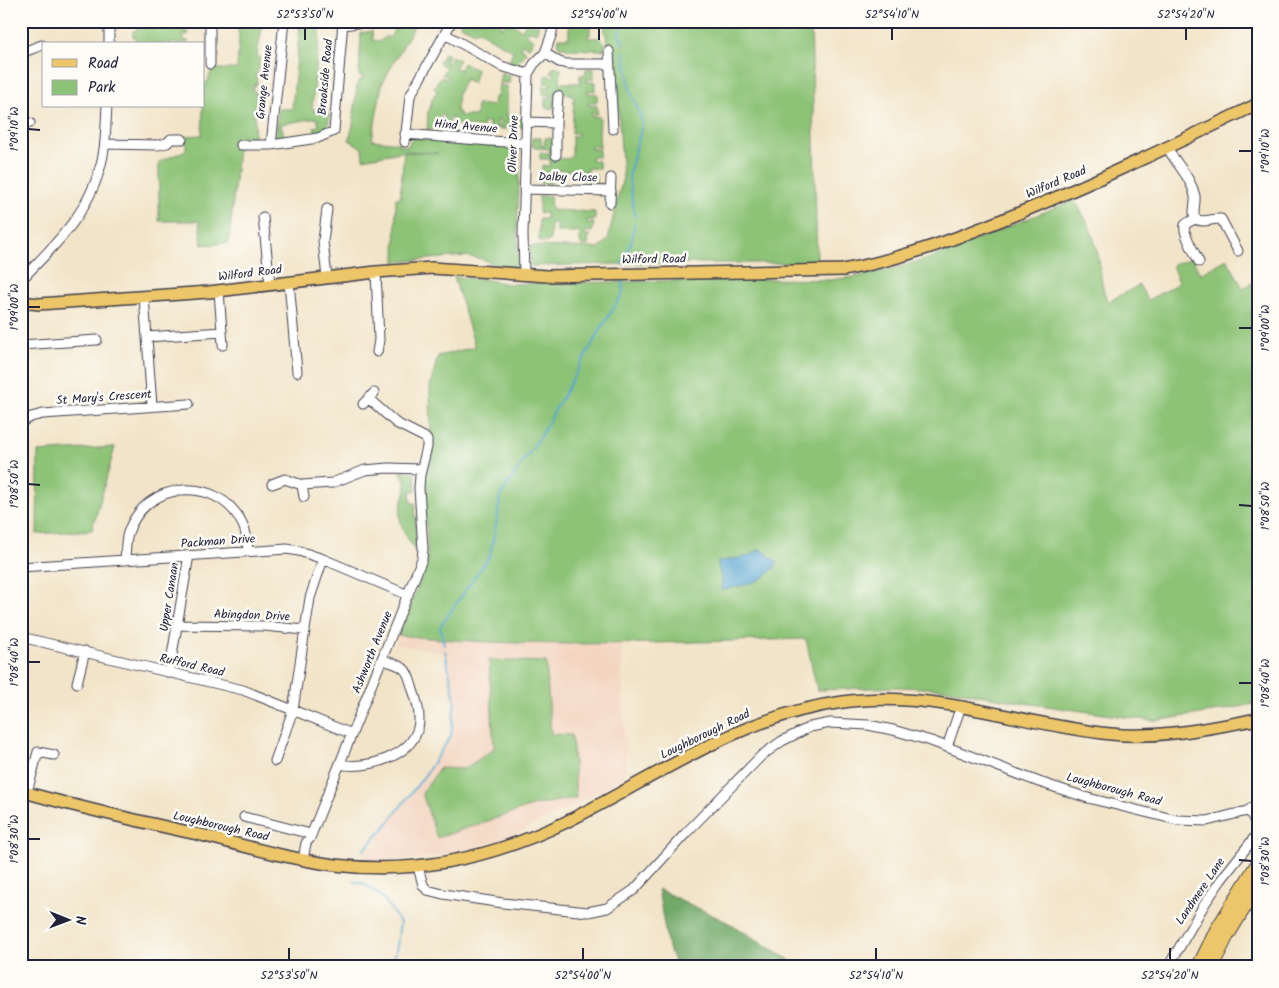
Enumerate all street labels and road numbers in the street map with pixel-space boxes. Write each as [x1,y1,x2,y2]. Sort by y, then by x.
street label: Brookside Road [313,37,338,116]
street label: Grange Avenue [251,43,278,120]
street label: Hind Avenue [434,114,499,139]
street label: Oliver Drive [503,114,524,173]
street label: Wilford Road [1023,161,1090,204]
street label: Dalby Close [538,167,598,188]
street label: Wilford Road [622,249,687,270]
street label: Wilford Road [217,260,284,287]
street label: St Mary's Crescent [56,385,153,410]
street label: Packman Drive [180,529,256,554]
street label: Upper Canaan [155,561,184,633]
street label: Abingdon Drive [214,605,291,626]
street label: Ashworth Avenue [347,607,398,696]
street label: Rufford Road [158,649,227,682]
street label: Loughborough Road [657,704,754,764]
street label: Loughborough Road [1064,768,1165,812]
street label: Loughborough Road [171,806,272,847]
street label: Landmere Lane [1171,853,1230,929]

